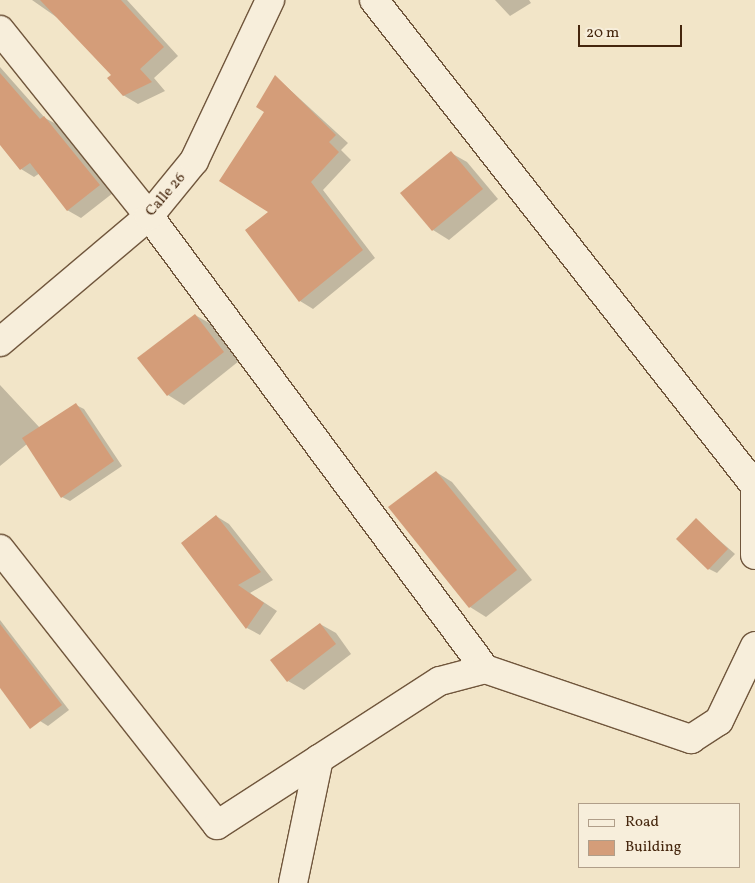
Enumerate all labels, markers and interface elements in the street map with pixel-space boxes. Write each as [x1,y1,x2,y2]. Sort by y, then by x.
scale bar [580,15,684,47]
text: 20 m [586,23,619,44]
street label: Calle 26 [142,169,190,221]
legend [578,803,740,868]
text: Road [625,812,659,833]
text: Building [625,837,681,858]

